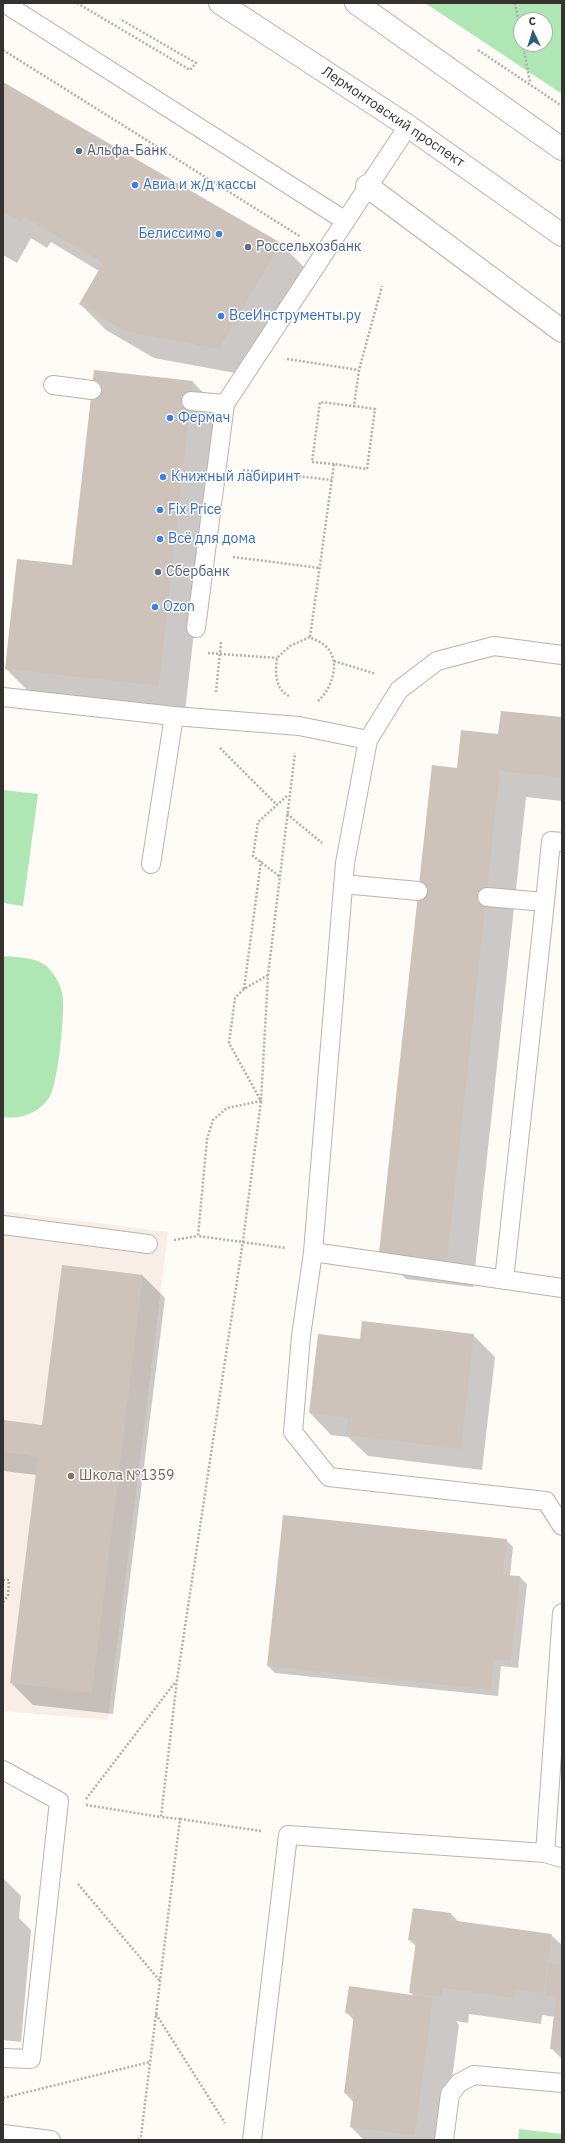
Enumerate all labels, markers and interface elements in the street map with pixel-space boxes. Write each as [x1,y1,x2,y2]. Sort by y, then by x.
north arrow [513,12,553,52]
text: С [528,14,536,28]
street label: Лермонтовский проспект [318,63,468,171]
place label: Альфа-Банк [87,143,167,159]
marker: Альфа-Банк [74,146,84,156]
place label: Авиа и ж/д кассы [143,177,256,193]
marker: Авиа и ж/д кассы [130,180,140,190]
place label: Белиссимо [138,226,211,242]
marker: Белиссимо [214,229,224,239]
place label: Россельхозбанк [256,239,362,255]
marker: Россельхозбанк [243,242,253,252]
place label: ВсеИнструменты.ру [229,308,361,324]
marker: ВсеИнструменты.ру [216,311,226,321]
place label: Фермач [178,410,230,426]
marker: Фермач [165,413,175,423]
place label: Книжный лабиринт [171,469,300,485]
marker: Книжный лабиринт [158,472,168,482]
place label: Fix Price [168,502,221,518]
marker: Fix Price [155,505,165,515]
place label: Всё для дома [168,531,256,547]
marker: Всё для дома [155,534,165,544]
place label: Сбербанк [166,564,230,580]
marker: Сбербанк [153,567,163,577]
place label: Ozon [163,599,195,615]
marker: Ozon [150,602,160,612]
place label: Школа №1359 [79,1468,174,1484]
marker: Школа №1359 [66,1471,76,1481]

